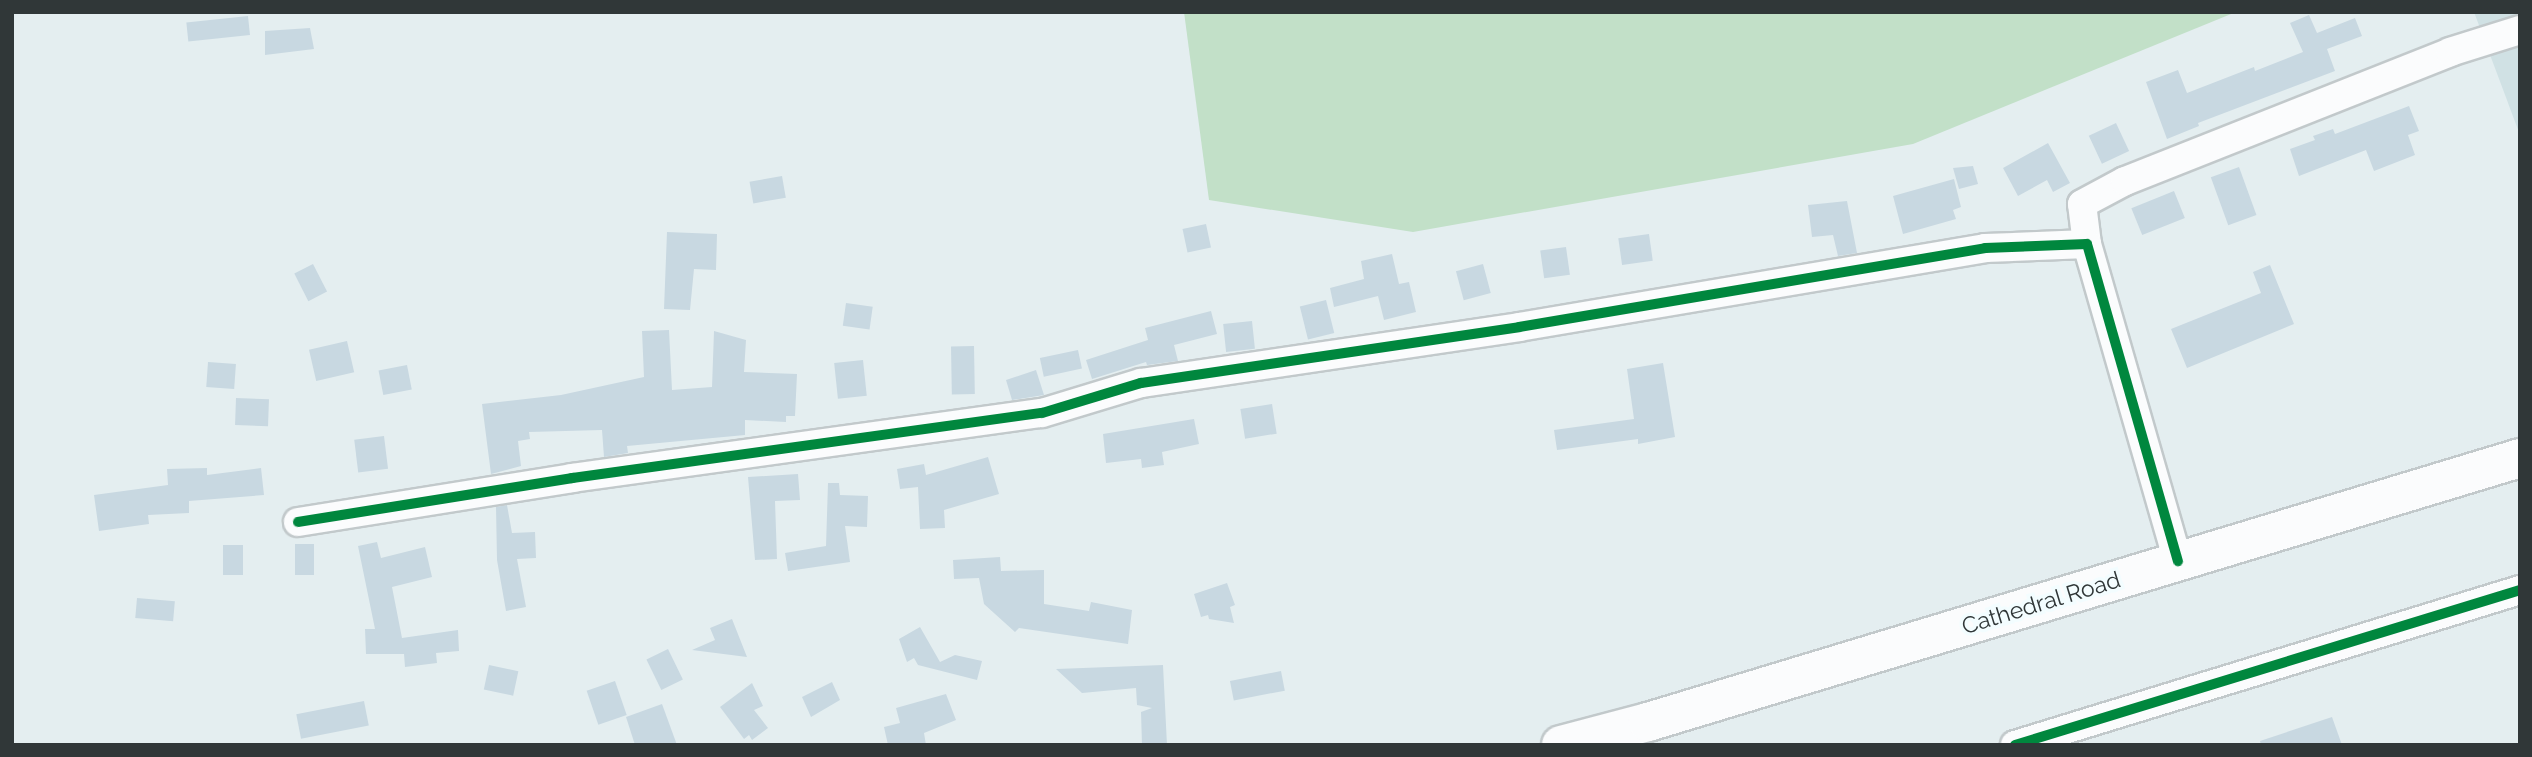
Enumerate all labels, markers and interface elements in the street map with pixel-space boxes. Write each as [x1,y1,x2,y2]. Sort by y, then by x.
street label: Cathedral Road [1958,566,2124,640]

